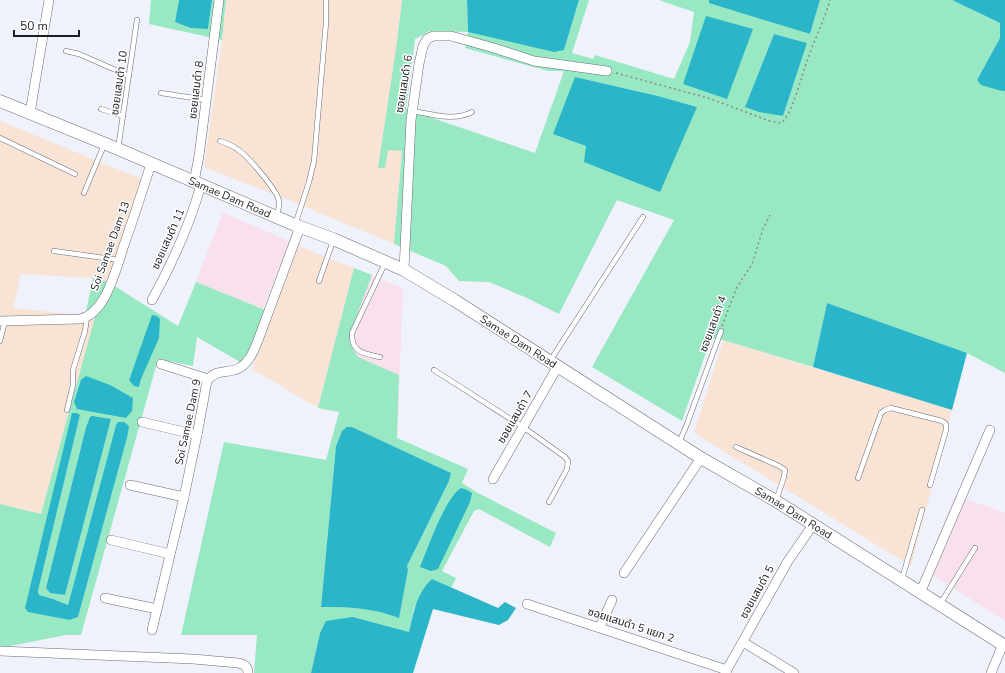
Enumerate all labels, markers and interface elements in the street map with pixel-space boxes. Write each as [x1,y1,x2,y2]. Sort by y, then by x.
scale bar [14,12,79,38]
text: 50 m [20,18,48,34]
street label: ซอยแสมดำ 10 [107,49,131,116]
street label: ซอยแสมดำ 6 [392,53,416,114]
street label: ซอยแสมดำ 8 [185,60,207,120]
street label: Samae Dam Road [186,173,273,221]
street label: Soi Samae Dam 13 [87,199,133,293]
street label: ซอยแสมดำ 11 [148,206,188,272]
street label: ซอยแสมดำ 4 [696,293,730,354]
street label: Samae Dam Road [477,311,560,371]
street label: Soi Samae Dam 9 [172,378,204,466]
street label: ซอยแสมดำ 7 [494,388,536,446]
street label: Samae Dam Road [752,483,835,542]
street label: ซอยแสมดำ 5 [736,562,778,621]
street label: ซอยแสมดำ 5 แยก 2 [586,604,676,646]

